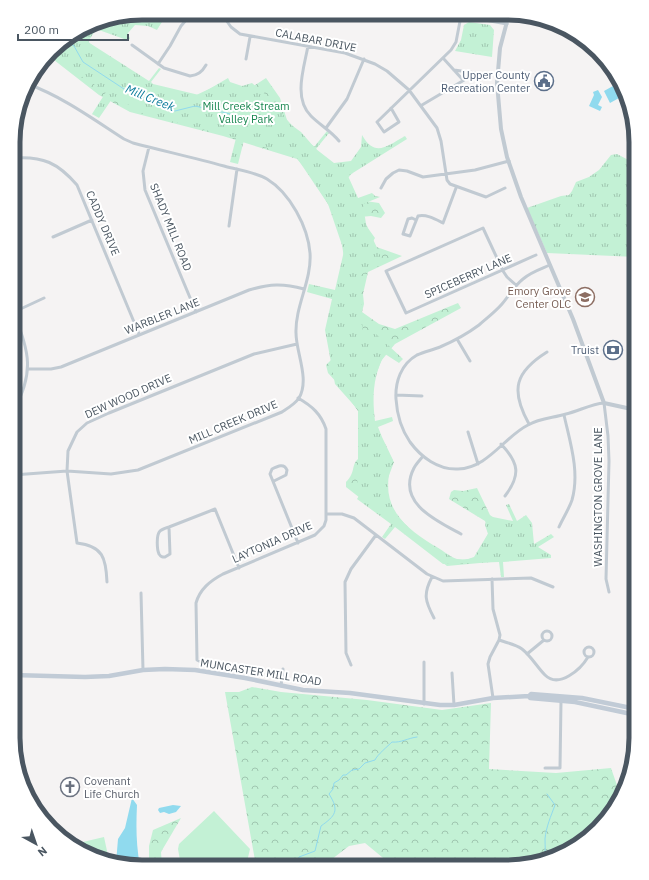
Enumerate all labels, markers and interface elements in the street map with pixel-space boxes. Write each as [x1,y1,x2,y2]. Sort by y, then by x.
scale bar [18,16,128,42]
text: 200 m [24,22,59,37]
street label: CALABAR DRIVE [274,25,358,55]
place label: Upper County Recreation Center [441,68,531,95]
public building icon: Upper County Recreation Center [533,70,555,92]
water label: Mill Creek [123,81,178,114]
park label: Mill Creek Stream Valley Park [202,99,290,126]
street label: SHADY MILL ROAD [147,181,195,273]
street label: CADDY DRIVE [83,188,123,258]
street label: SPICEBERRY LANE [422,250,514,302]
place label: Emory Grove Center OLC [508,284,571,311]
school or university icon: Emory Grove Center OLC [574,286,596,308]
street label: WARBLER LANE [122,295,202,337]
bank icon: Truist [602,339,624,361]
place label: Truist [571,343,599,357]
street label: DEW WOOD DRIVE [82,371,174,421]
street label: MILL CREEK DRIVE [186,397,280,447]
street label: WASHINGTON GROVE LANE [591,427,605,567]
street label: LAYTONIA DRIVE [230,518,314,566]
street label: MUNCASTER MILL ROAD [199,655,323,689]
place label: Covenant Life Church [84,774,140,801]
church icon: Covenant Life Church [59,776,81,798]
north arrow [16,824,56,864]
text: N [35,844,50,860]

